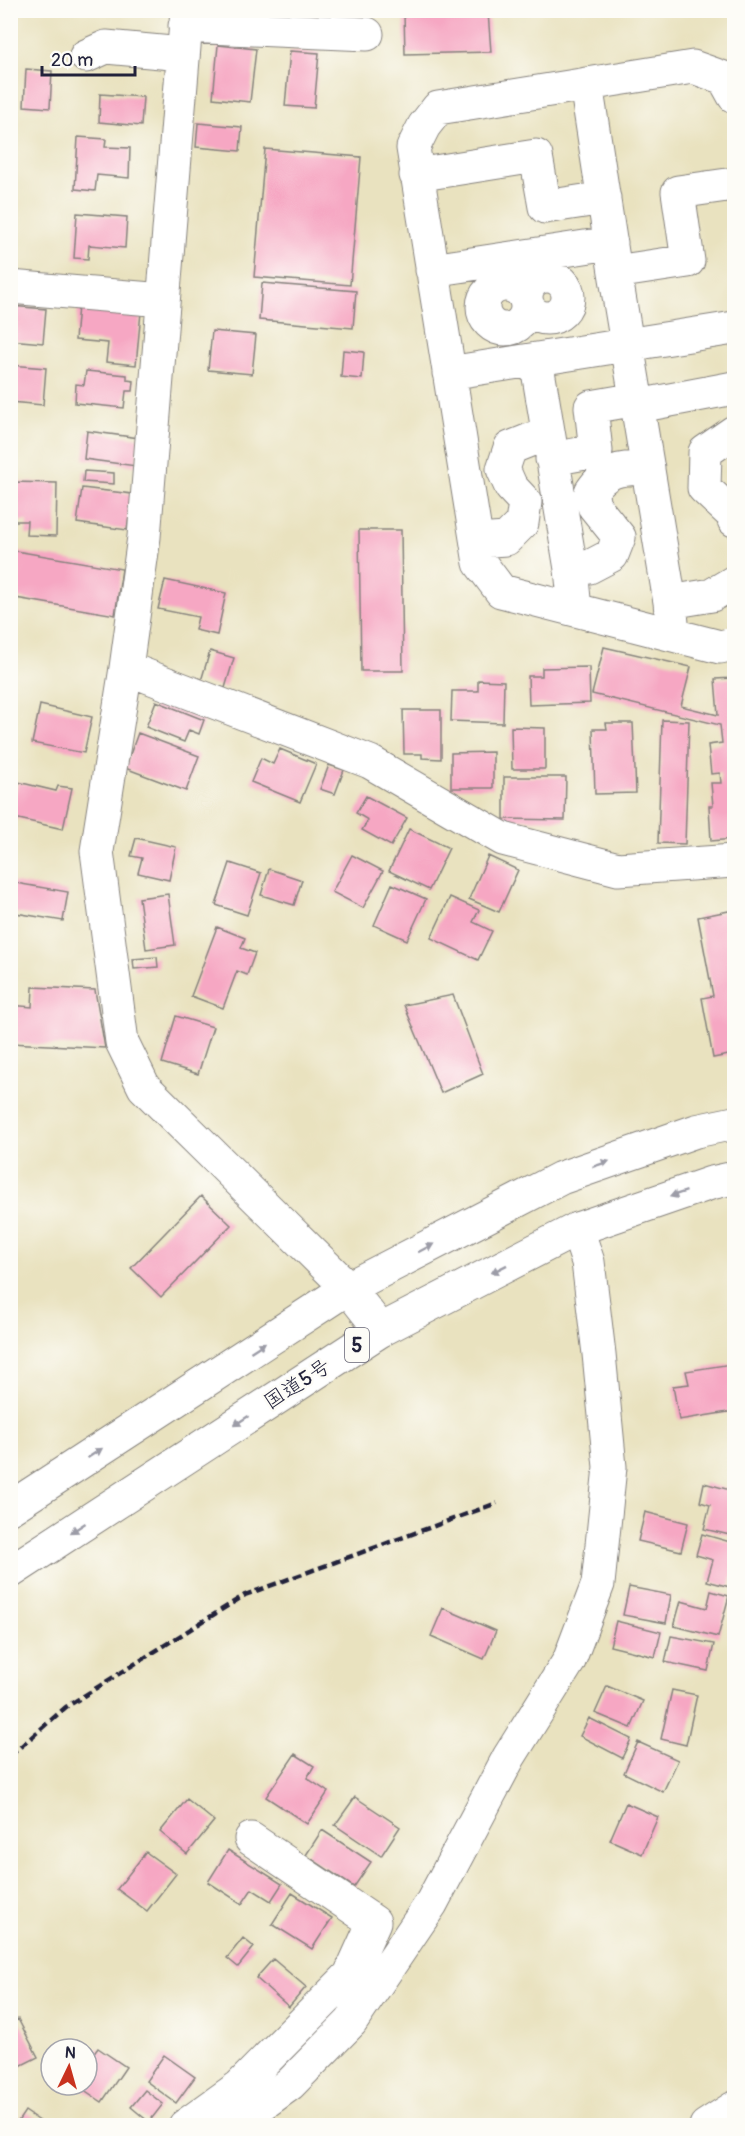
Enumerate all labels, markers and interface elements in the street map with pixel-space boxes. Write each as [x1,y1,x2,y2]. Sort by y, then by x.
scale bar [42,39,135,77]
text: 20 m [51,49,93,72]
one-way arrow [592,1158,610,1168]
one-way arrow [669,1190,687,1199]
one-way arrow [418,1243,435,1253]
one-way arrow [490,1264,507,1274]
road number: 5 [345,1328,369,1362]
one-way arrow [250,1341,266,1352]
street label: 国道5号 [259,1353,336,1416]
one-way arrow [233,1415,249,1426]
one-way arrow [86,1447,102,1459]
one-way arrow [70,1522,86,1534]
north arrow [39,2037,99,2097]
text: N [64,2043,77,2064]

